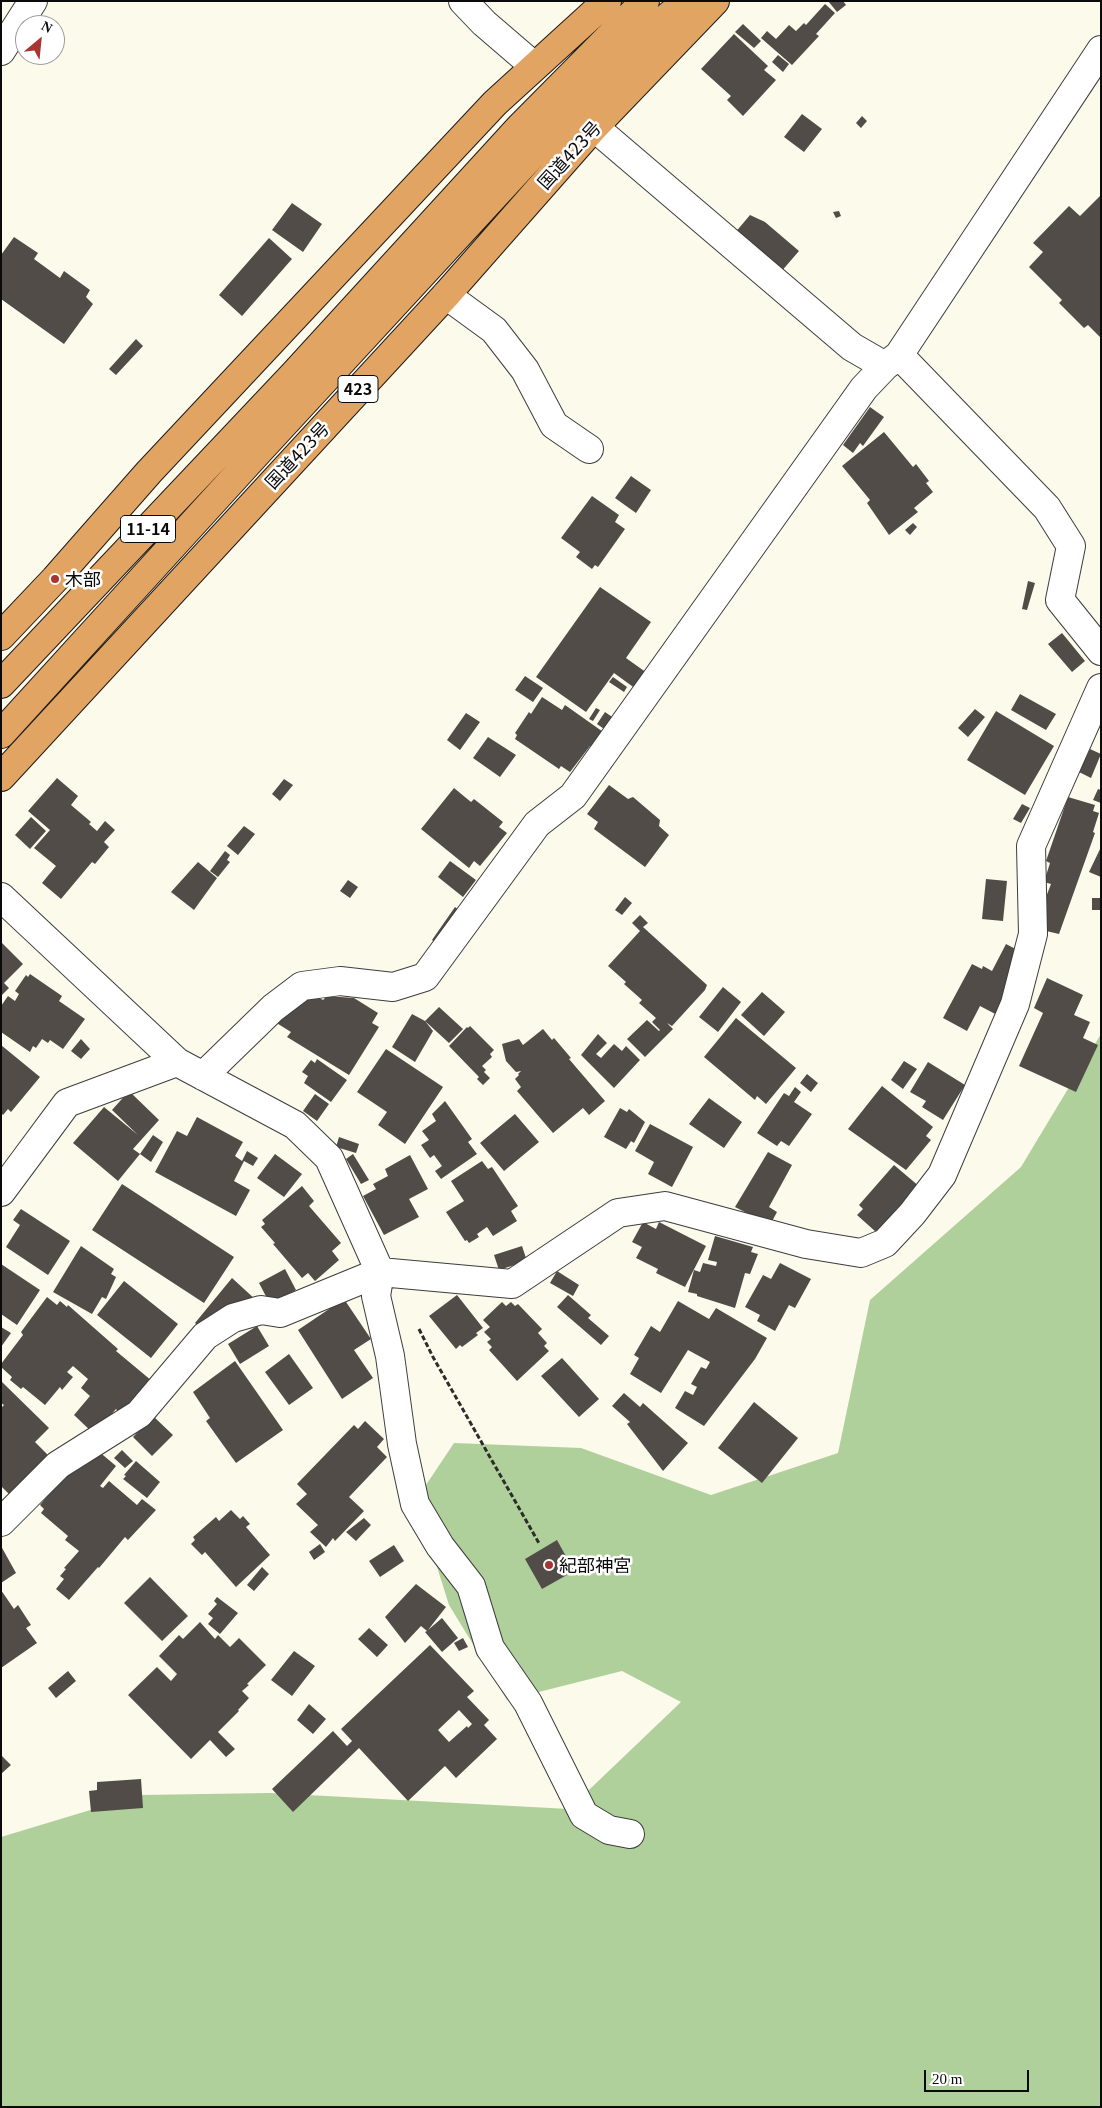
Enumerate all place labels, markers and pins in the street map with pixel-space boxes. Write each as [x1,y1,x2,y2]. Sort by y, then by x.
place label: 木部 [65,568,101,590]
marker: 木部 [49,573,61,585]
place label: 紀部神宮 [559,1554,631,1576]
marker: 紀部神宮 [543,1559,555,1571]

